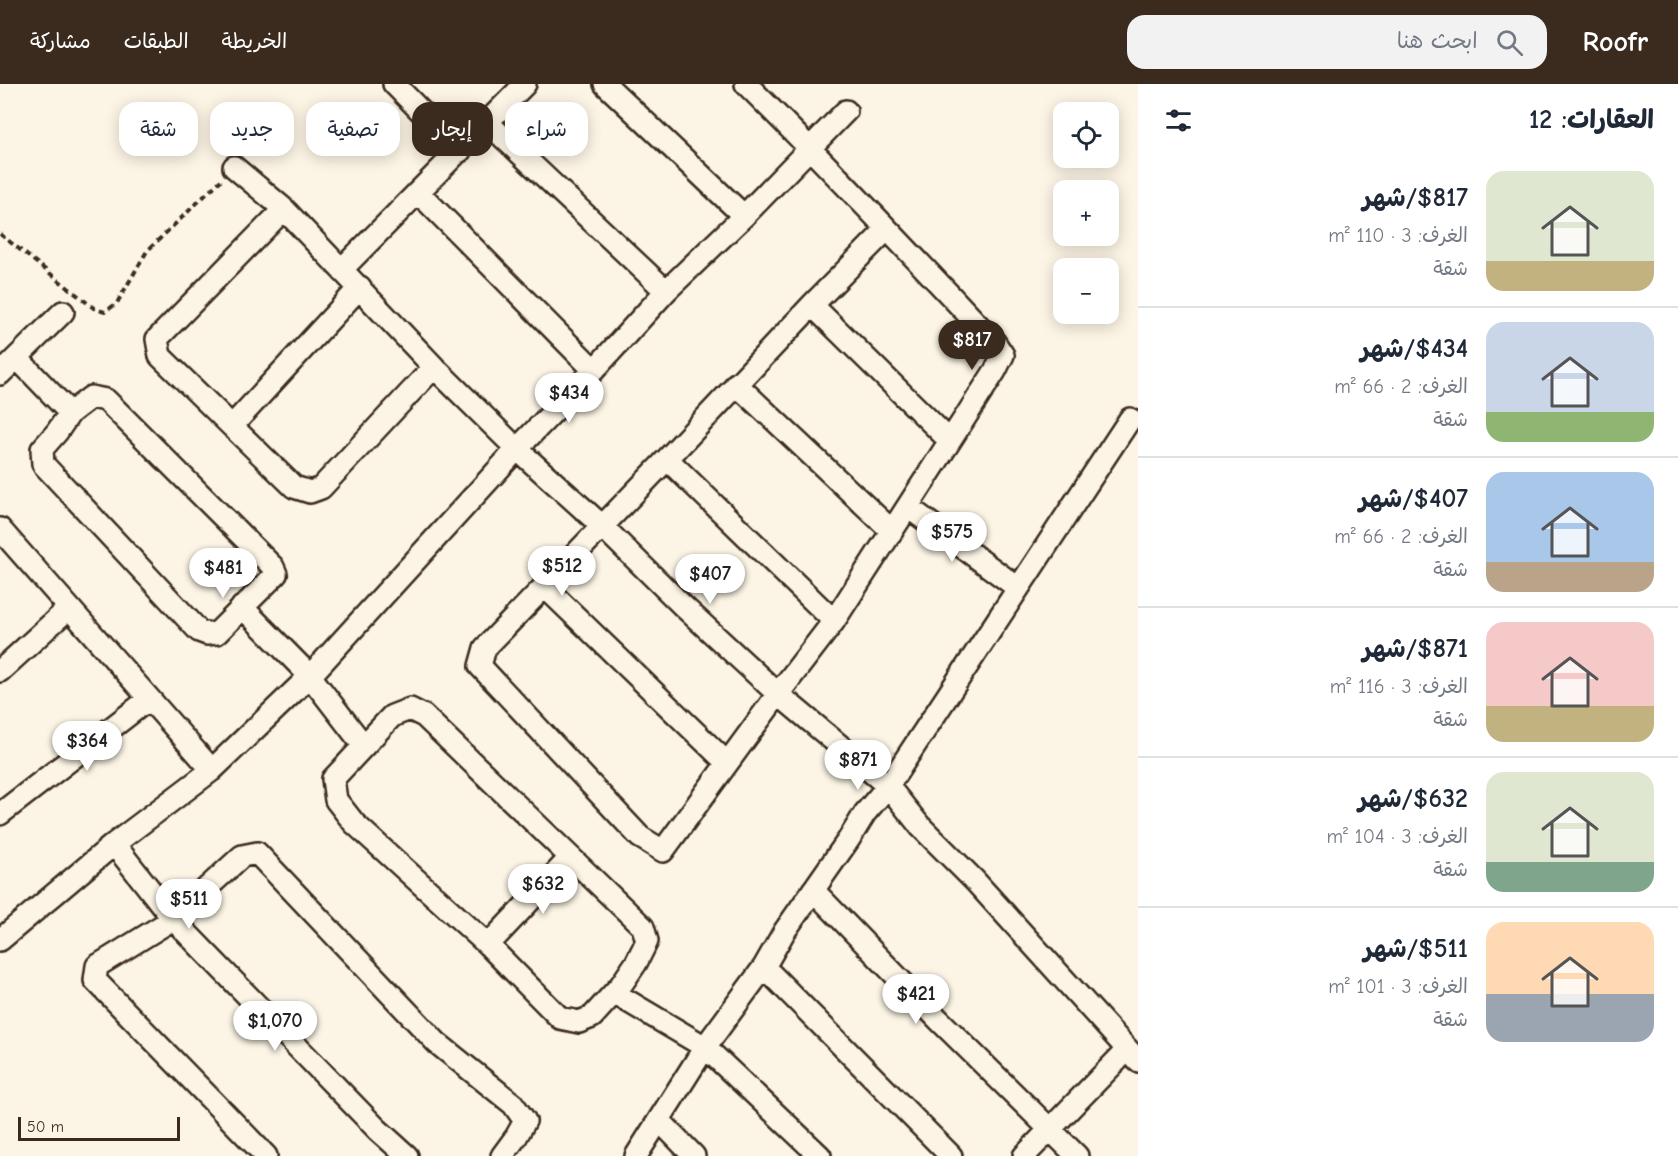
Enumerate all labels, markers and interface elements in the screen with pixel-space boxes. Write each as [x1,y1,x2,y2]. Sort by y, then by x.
search box [1127,15,1547,69]
icon: search [1493,26,1526,59]
text: Roofr [1583,26,1648,58]
text: ابحث هنا [1397,28,1478,54]
text: مشاركة [30,29,91,53]
text: الطبقات [124,29,189,53]
text: الخريطة [222,29,287,53]
chip: شقة [119,102,198,156]
chip: جديد [210,102,294,156]
chip: تصفية [306,102,400,156]
chip: إيجار [412,102,493,156]
chip: شراء [505,102,588,156]
map controls [1053,102,1119,324]
button: locate [1053,102,1119,168]
icon: filters [1162,104,1195,137]
text: العقارات: 12 [1529,105,1654,135]
button: + [1053,180,1119,246]
text: $817/شهر [1363,183,1468,213]
icon: home [1534,195,1606,267]
text: الغرف: 3 · 110 m² [1328,224,1468,247]
text: شقة [1433,257,1468,280]
button: − [1053,258,1119,324]
pin: $817 [936,320,1008,371]
text: $817 [952,328,992,351]
text: $434/شهر [1361,334,1468,364]
icon: home [1534,346,1606,418]
pin: $434 [533,373,605,424]
text: الغرف: 2 · 66 m² [1334,375,1468,398]
text: $434 [549,381,589,404]
text: شقة [1433,408,1468,431]
text: $407/شهر [1359,484,1468,514]
icon: home [1534,496,1606,568]
pin: $575 [916,512,988,563]
text: $575 [931,520,973,543]
text: الغرف: 2 · 66 m² [1334,525,1468,548]
pin: $512 [526,546,598,597]
pin: $481 [187,548,259,599]
text: $512 [542,554,582,577]
pin: $407 [674,554,746,605]
text: $481 [203,556,243,579]
text: شقة [1433,558,1468,581]
text: $407 [689,562,731,585]
text: $871/شهر [1363,634,1468,664]
icon: home [1534,646,1606,718]
text: الغرف: 3 · 116 m² [1330,675,1468,698]
text: شقة [1433,708,1468,731]
pin: $364 [51,721,123,772]
text: $364 [66,729,108,752]
pin: $871 [822,740,894,791]
text: $871 [838,748,878,771]
text: $632/شهر [1358,784,1468,814]
icon: home [1534,796,1606,868]
text: الغرف: 3 · 104 m² [1327,825,1468,848]
text: شقة [1433,858,1468,881]
pin: $632 [507,864,579,915]
text: $632 [522,872,564,895]
pin: $511 [153,879,225,930]
text: $511 [170,887,208,910]
text: $511/شهر [1363,934,1468,964]
icon: home [1534,946,1606,1018]
pin: $421 [880,974,952,1025]
text: الغرف: 3 · 101 m² [1328,975,1468,998]
text: $421 [896,982,936,1005]
pin: $1,070 [226,1001,324,1052]
text: شقة [1433,1008,1468,1031]
text: $1,070 [247,1009,303,1032]
scale bar [18,1114,180,1142]
text: 50 m [27,1118,64,1136]

